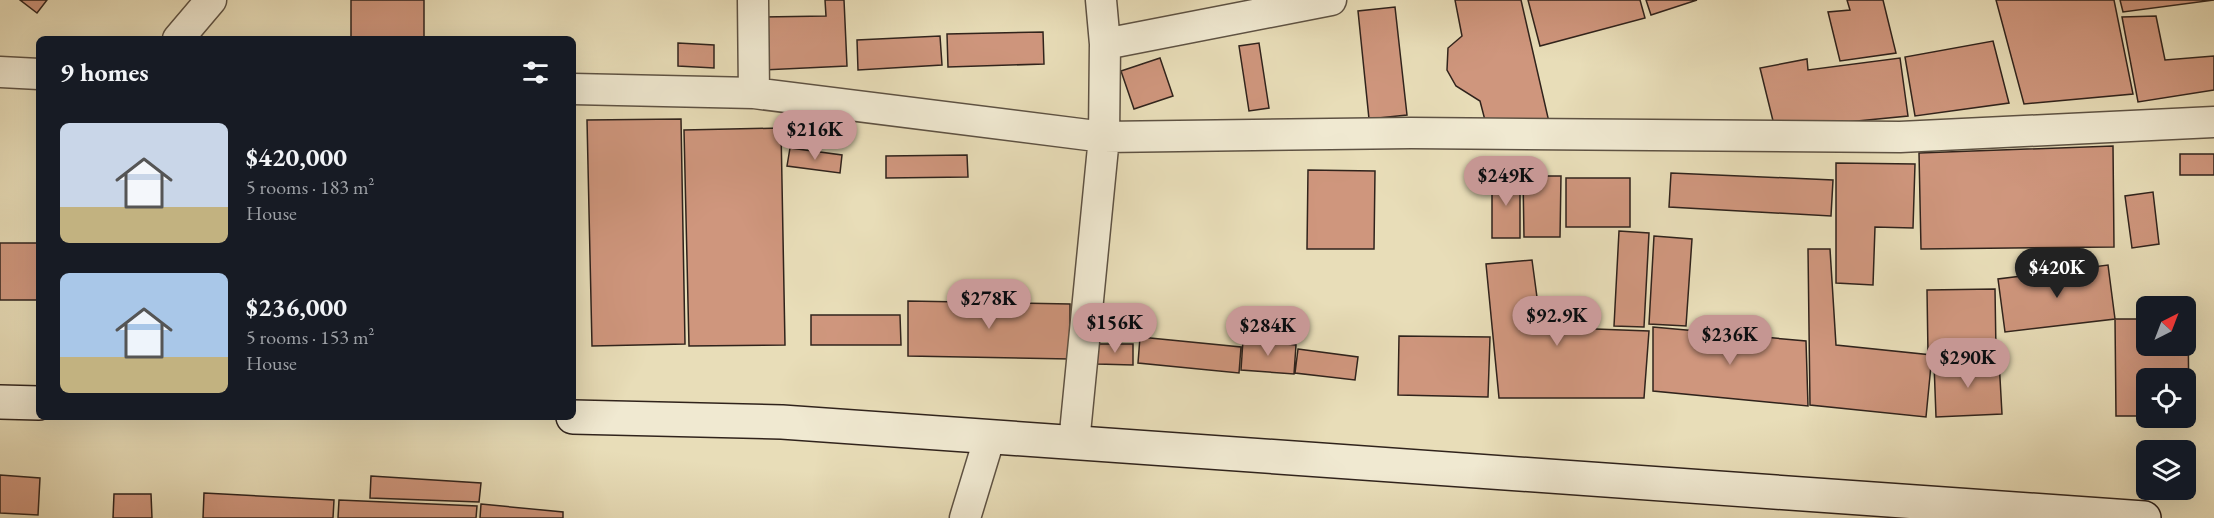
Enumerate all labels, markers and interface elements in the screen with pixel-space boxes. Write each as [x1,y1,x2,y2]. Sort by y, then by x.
text: 9 homes [60,55,149,89]
icon: filters [519,56,552,89]
pin: $216K [773,110,857,161]
text: $216K [787,116,843,142]
text: $420,000 [246,140,347,174]
icon: home [108,147,180,219]
pin: $249K [1464,156,1548,207]
text: $249K [1478,162,1534,188]
text: 5 rooms · 183 m² [246,174,374,200]
text: House [246,200,297,226]
pin: $420K [2015,248,2099,299]
text: $420K [2029,254,2085,280]
pin: $278K [947,279,1031,330]
text: $278K [961,285,1017,311]
text: $236,000 [246,290,347,324]
pin: $92.9K [1508,296,1606,347]
north arrow [2136,296,2196,356]
map controls [2136,296,2196,500]
icon: home [108,297,180,369]
text: $92.9K [1526,302,1588,328]
pin: $156K [1073,303,1157,354]
pin: $284K [1226,306,1310,357]
text: $156K [1087,309,1143,335]
text: $284K [1240,312,1296,338]
pin: $236K [1688,315,1772,366]
text: $236K [1702,321,1758,347]
text: 5 rooms · 153 m² [246,324,374,350]
pin: $290K [1926,338,2010,389]
text: $290K [1940,344,1996,370]
text: House [246,350,297,376]
button: locate [2136,368,2196,428]
button: layers [2136,440,2196,500]

